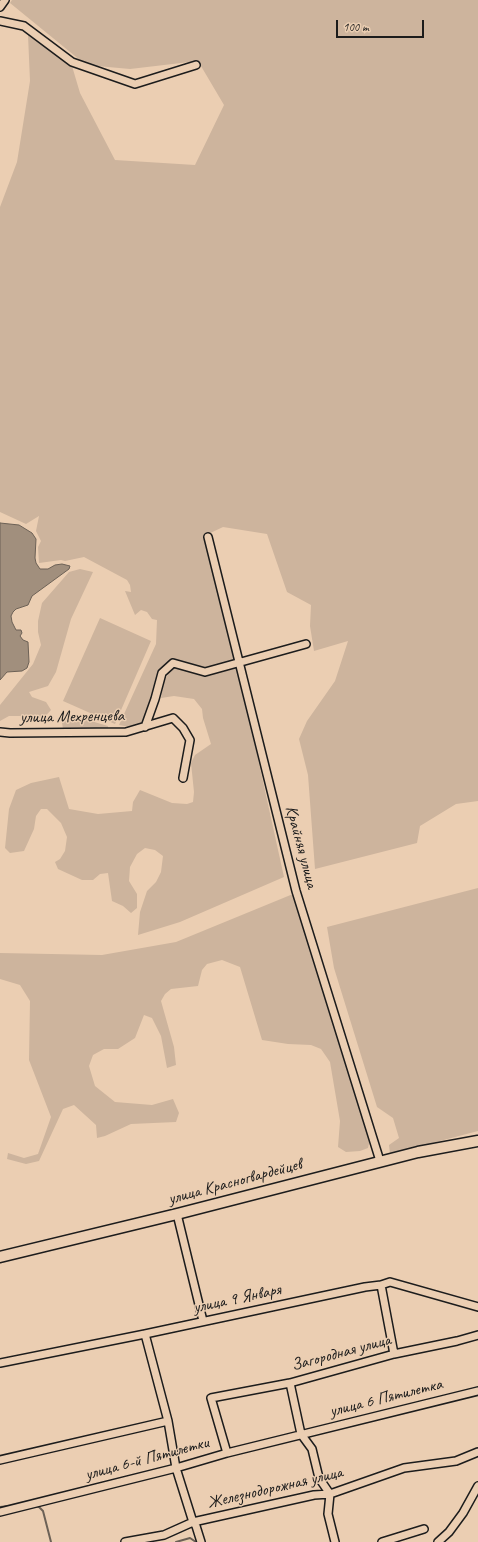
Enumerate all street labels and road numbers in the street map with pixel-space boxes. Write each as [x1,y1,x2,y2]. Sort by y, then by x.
street label: улица Мехренцева [20,706,124,728]
street label: Крайняя улица [280,803,322,891]
street label: улица Красногвардейцев [166,1154,304,1210]
street label: улица 9 Января [191,1280,283,1318]
street label: Загородная улица [289,1330,393,1376]
street label: улица 6 Пятилетка [328,1374,444,1422]
street label: улица 6-й Пятилетки [83,1433,211,1485]
street label: Железнодорожная улица [205,1463,345,1513]

